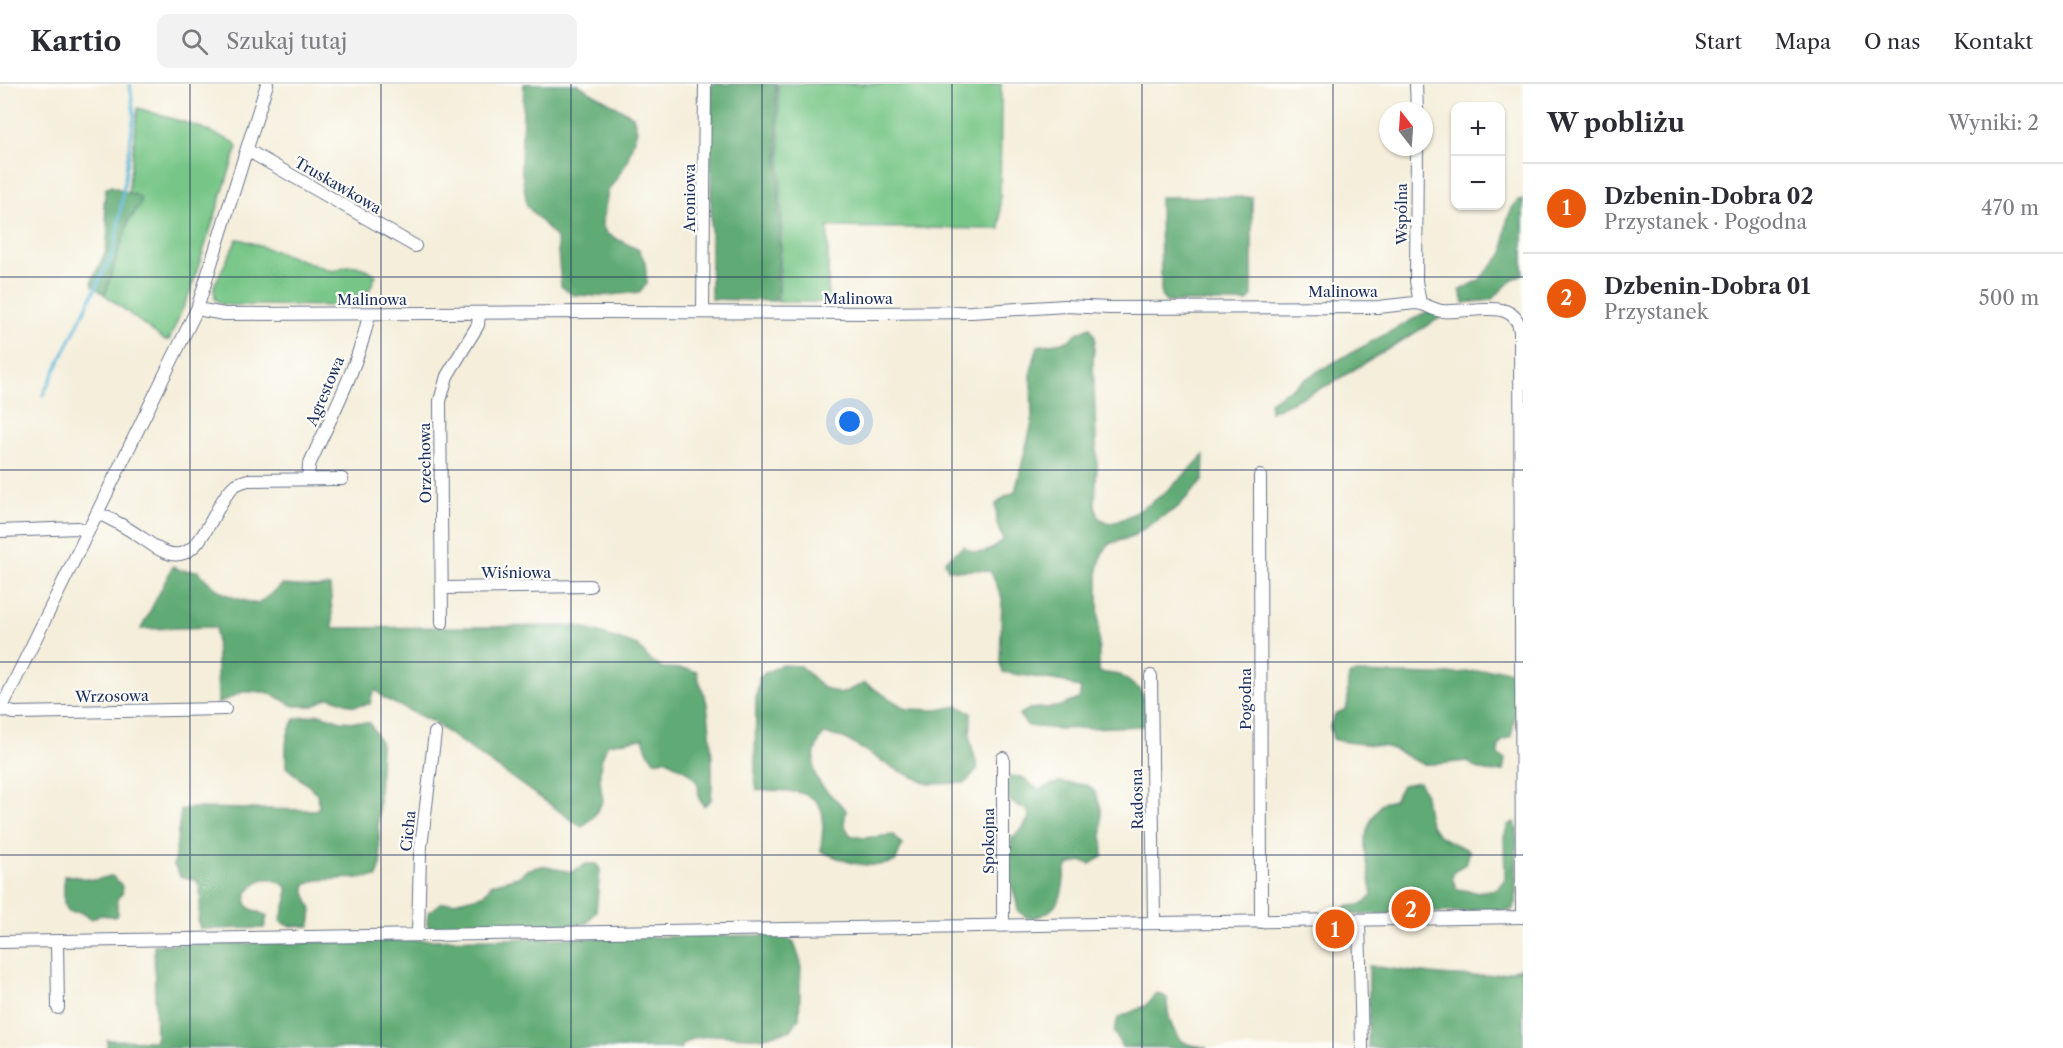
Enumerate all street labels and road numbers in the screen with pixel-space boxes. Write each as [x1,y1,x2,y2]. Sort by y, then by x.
street label: Truskawkowa [291,152,385,218]
street label: Aroniowa [680,163,699,234]
street label: Wspólna [1392,183,1411,246]
street label: Malinowa [1308,282,1378,301]
street label: Malinowa [823,289,893,308]
street label: Malinowa [337,290,407,309]
street label: Agrestowa [301,353,348,430]
street label: Orzechowa [415,422,435,504]
street label: Wiśniowa [480,563,551,582]
street label: Pogodna [1236,668,1255,730]
street label: Wrzosowa [74,686,149,706]
street label: Radosna [1127,768,1147,830]
street label: Spokojna [979,808,998,874]
street label: Cicha [396,809,420,853]

